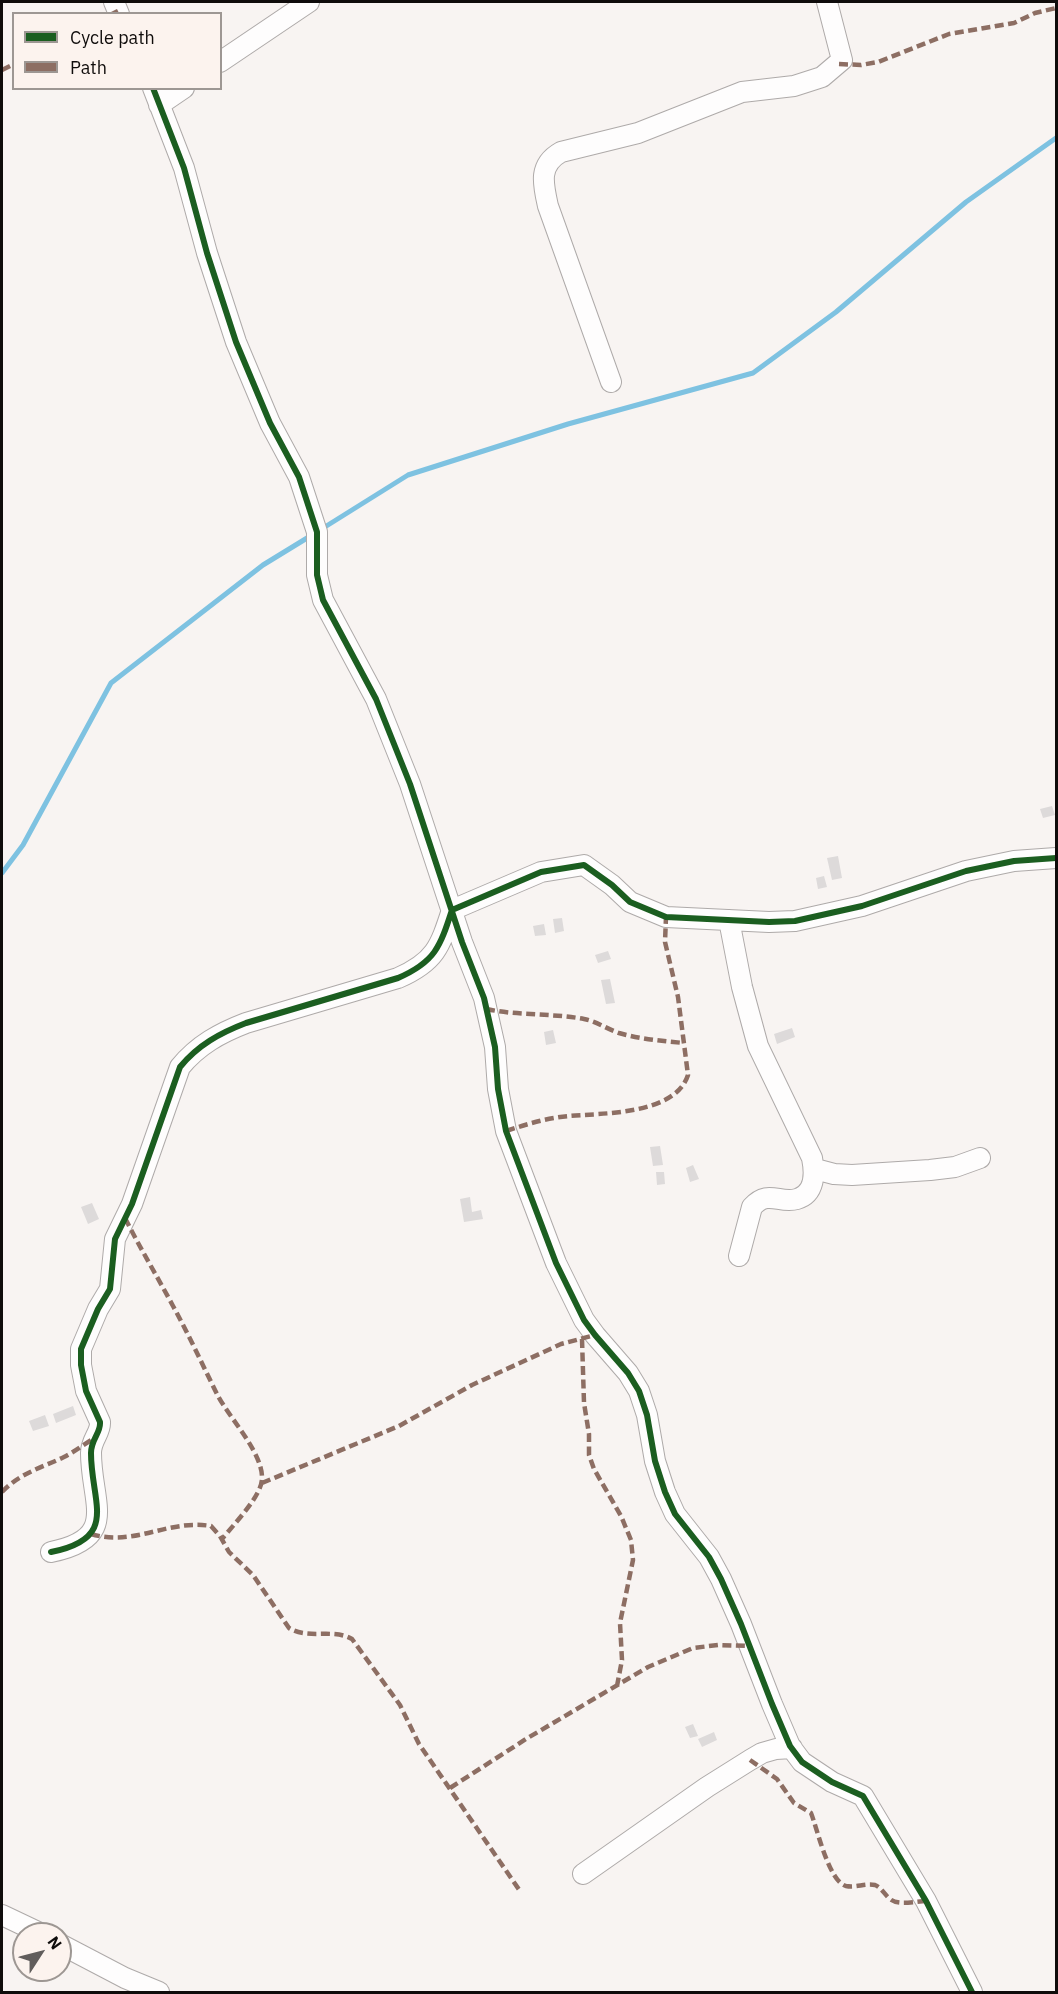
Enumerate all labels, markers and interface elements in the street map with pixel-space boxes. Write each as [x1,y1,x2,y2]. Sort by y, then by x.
legend [12,12,222,90]
text: Cycle path [70,26,155,49]
text: Path [70,56,107,79]
north arrow [12,1922,72,1982]
text: N [43,1932,66,1953]

